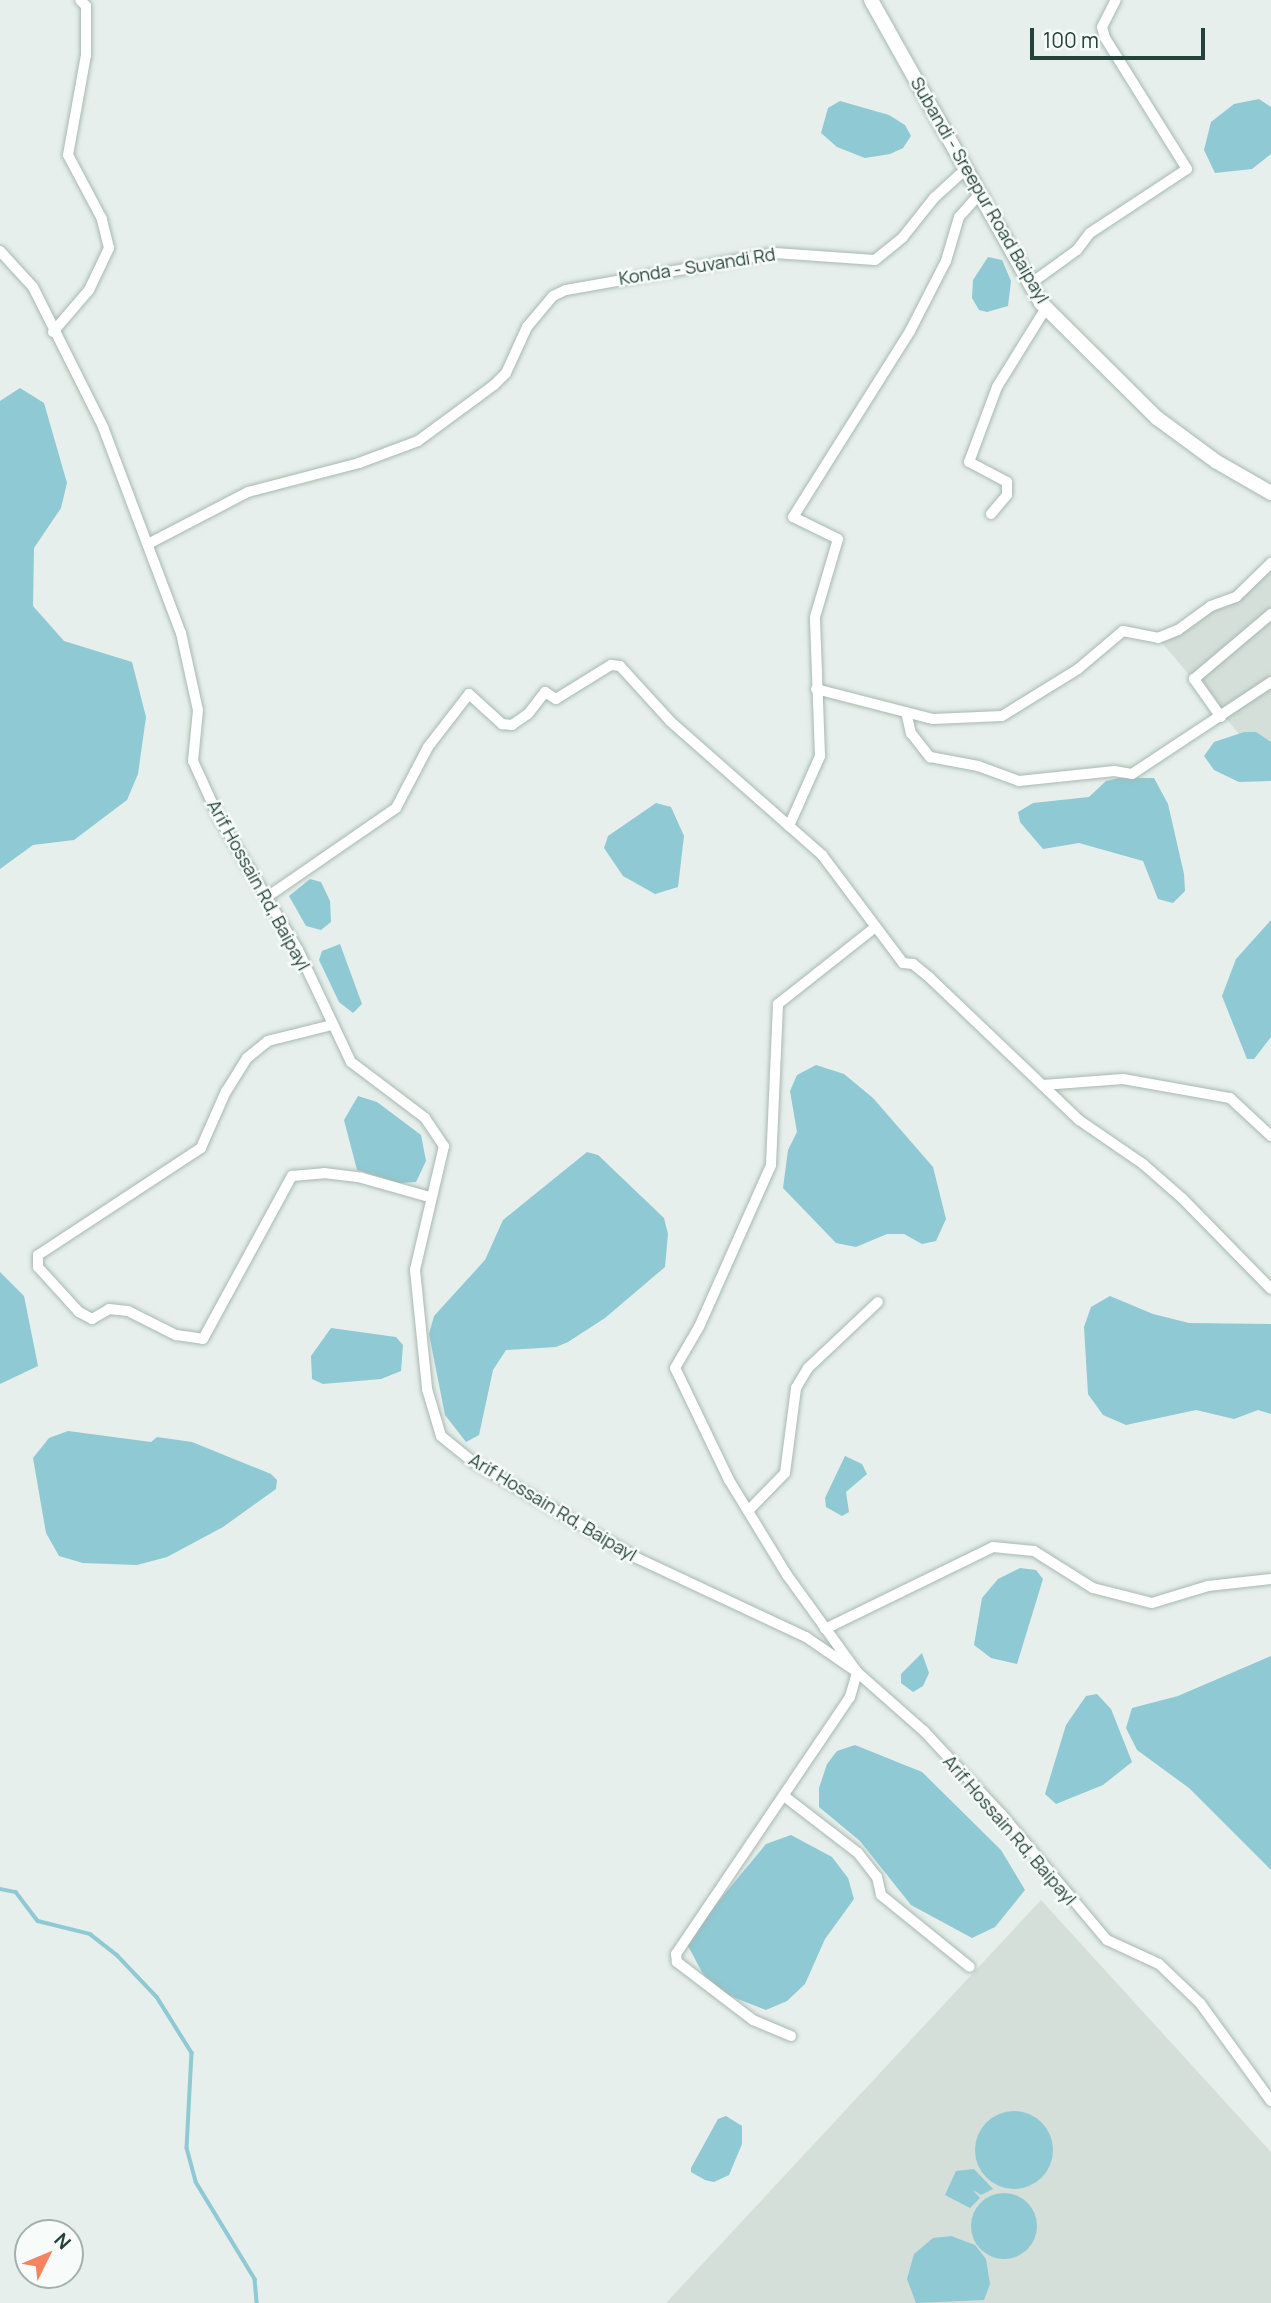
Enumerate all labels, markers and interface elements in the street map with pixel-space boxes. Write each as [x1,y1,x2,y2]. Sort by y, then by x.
scale bar [1033,14,1208,58]
text: 100 m [1043,26,1099,54]
street label: Subandi - Sreepur Road Baipayl [906,73,1054,307]
street label: Konda - Suvandi Rd [617,243,777,289]
street label: Arif Hossain Rd, Baipayl [203,796,315,974]
street label: Arif Hossain Rd, Baipayl [465,1448,641,1566]
street label: Arif Hossain Rd, Baipayl [939,1751,1081,1909]
north arrow [14,2219,84,2289]
text: N [49,2227,77,2255]

